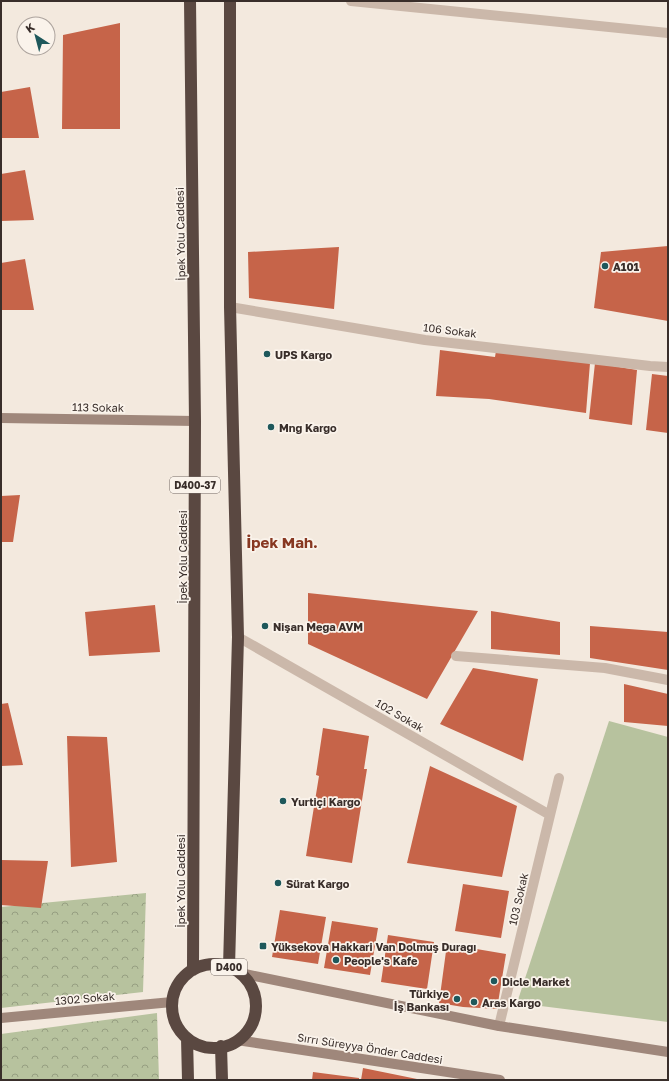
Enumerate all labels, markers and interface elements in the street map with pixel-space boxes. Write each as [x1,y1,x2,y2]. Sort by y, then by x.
north arrow [16,16,56,56]
text: K [23,20,37,35]
street label: İpek Yolu Caddesi [173,187,187,281]
place label: A101 [613,260,640,273]
marker: A101 [600,261,610,271]
street label: 106 Sokak [423,320,477,340]
place label: UPS Kargo [275,348,333,361]
marker: UPS Kargo [262,349,272,359]
street label: 113 Sokak [72,400,124,414]
place label: Mng Kargo [279,421,337,434]
marker: Mng Kargo [266,422,276,432]
road number: D400-37 [170,477,220,493]
street label: İpek Yolu Caddesi [176,510,189,604]
district label: İpek Mah. [246,533,318,551]
place label: Nişan Mega AVM [273,620,363,633]
marker: Nişan Mega AVM [260,621,270,631]
street label: 102 Sokak [374,696,426,734]
place label: Yurtiçi Kargo [291,795,361,808]
marker: Yurtiçi Kargo [278,796,288,806]
street label: İpek Yolu Caddesi [174,834,187,928]
street label: 103 Sokak [506,871,530,927]
place label: Sürat Kargo [286,877,350,890]
marker: Sürat Kargo [273,878,283,888]
place label: Yüksekova Hakkari Van Dolmuş Durağı [271,940,476,953]
marker: Yüksekova Hakkari Van Dolmuş Durağı [258,941,268,951]
place label: People's Kafe [344,954,418,967]
marker: People's Kafe [331,955,341,965]
road number: D400 [211,959,247,975]
place label: Dicle Market [502,975,570,988]
marker: Dicle Market [489,976,499,986]
place label: Türkiye İş Bankası [394,987,450,1013]
street label: 1302 Sokak [55,989,115,1007]
marker: Türkiye İş Bankası [452,994,462,1004]
place label: Aras Kargo [482,996,541,1009]
marker: Aras Kargo [469,997,479,1007]
street label: Sırrı Süreyya Önder Caddesi [296,1030,444,1066]

